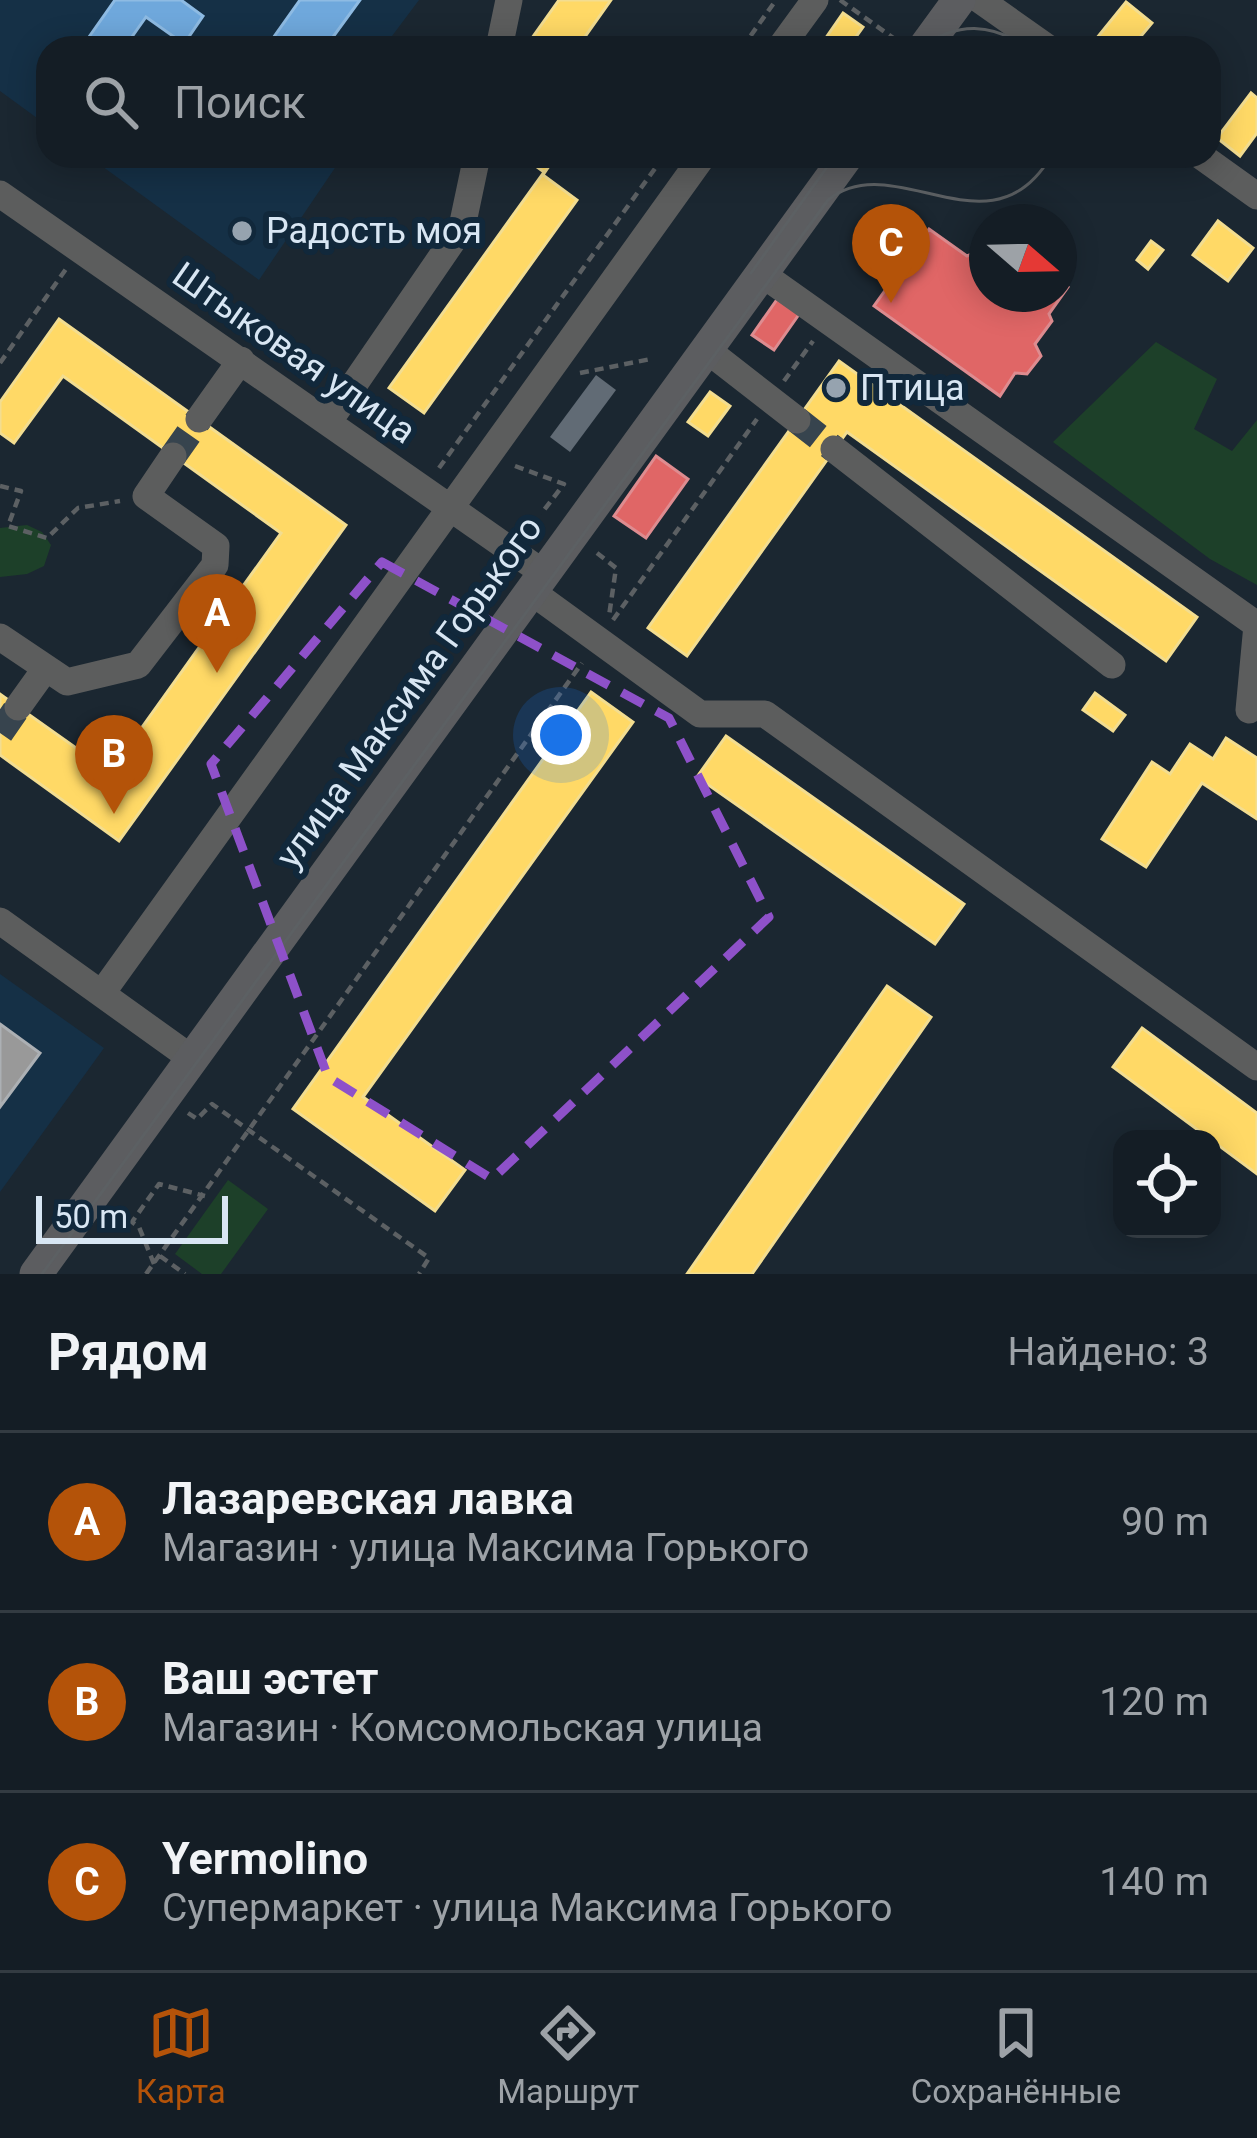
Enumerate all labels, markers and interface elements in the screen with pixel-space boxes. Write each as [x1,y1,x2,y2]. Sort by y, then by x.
search box [36,36,1221,168]
icon: search [78,69,144,135]
text: Поиск [174,76,306,129]
pin: C [852,204,930,303]
north arrow [969,204,1077,312]
place label: Радость моя [266,210,482,252]
marker: Радость моя [229,218,255,244]
street label: Штыковая улица [165,254,423,452]
place label: Птица [860,367,965,409]
marker: Птица [823,375,849,401]
street label: улица Максима Горького [267,508,551,876]
pin: A [178,574,256,673]
your location [531,705,591,765]
pin: B [75,715,153,814]
map controls [1113,1130,1221,1238]
button: locate [1113,1130,1221,1238]
scale bar [36,1190,228,1243]
text: 50 m [54,1197,128,1236]
text: Рядом [48,1323,209,1382]
text: Найдено: 3 [1007,1329,1209,1375]
text: Лазаревская лавка [162,1472,574,1525]
text: A [74,1499,100,1545]
text: 90 m [1121,1499,1209,1545]
text: Магазин · улица Максима Горького [162,1525,809,1571]
text: Ваш эстет [162,1652,378,1705]
text: B [75,1679,99,1725]
text: 120 m [1099,1679,1209,1725]
text: Магазин · Комсомольская улица [162,1705,763,1751]
text: Yermolino [162,1832,368,1885]
text: C [74,1859,100,1905]
text: 140 m [1099,1859,1209,1905]
text: Супермаркет · улица Максима Горького [162,1885,893,1931]
tab: Карта [136,2000,226,2111]
tab: Маршрут [497,2000,639,2111]
tab: Сохранённые [911,2000,1121,2111]

